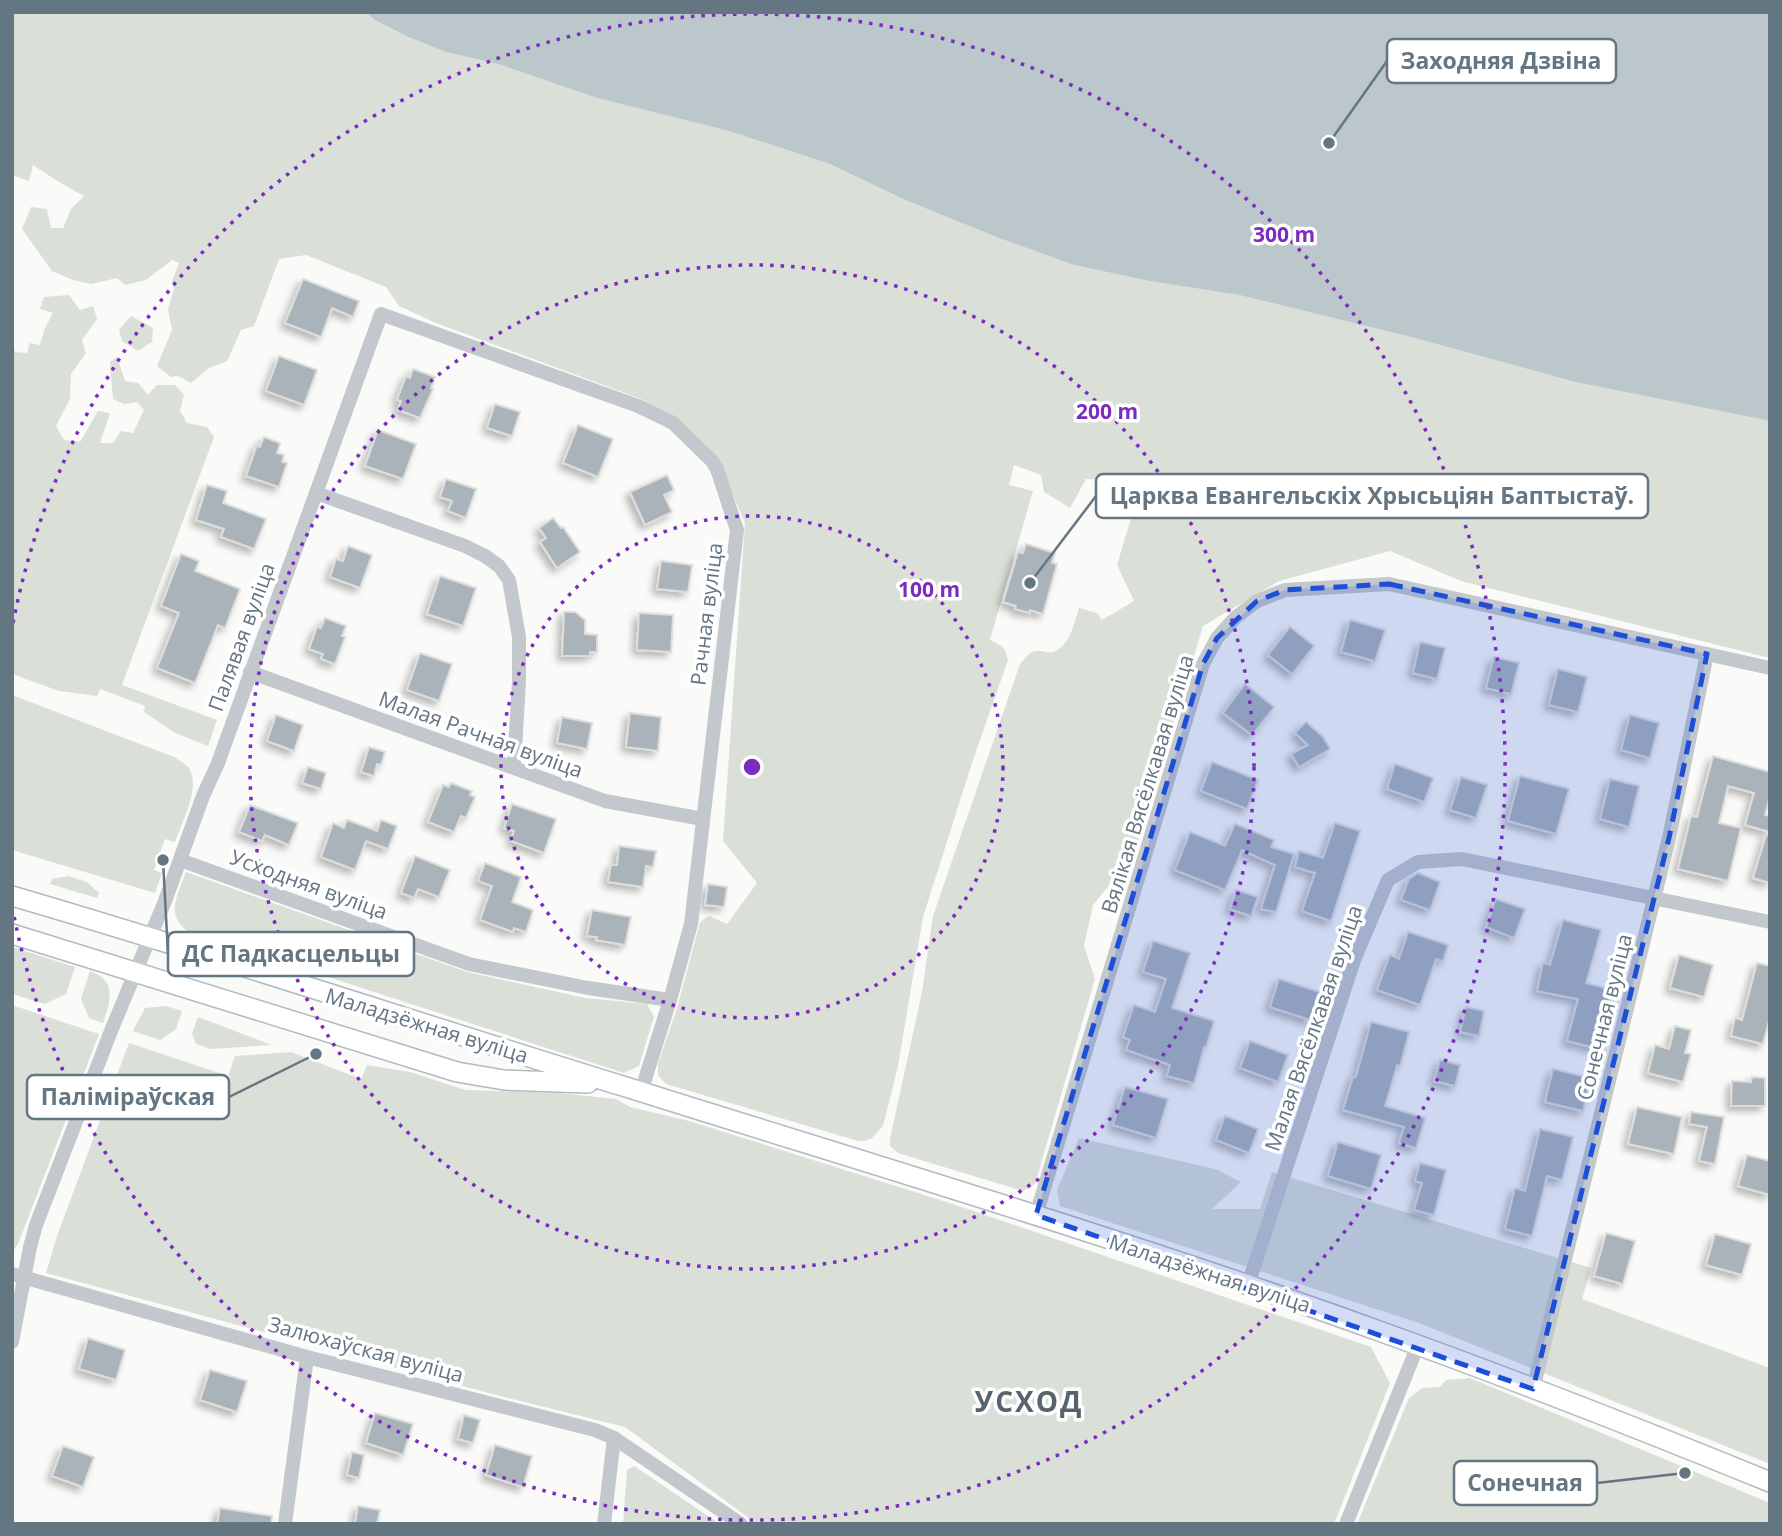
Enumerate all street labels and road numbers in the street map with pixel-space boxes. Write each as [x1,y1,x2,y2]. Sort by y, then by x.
street label: Рачная вуліца [683,541,729,687]
street label: Палявая вуліца [201,559,281,715]
street label: Вялікая Вясёлкавая вуліца [1094,651,1200,917]
street label: Малая Рачная вуліца [375,684,587,784]
street label: Усходняя вуліца [226,843,392,925]
street label: Малая Вясёлкавая вуліца [1258,901,1368,1155]
street label: Сонечная вуліца [1570,931,1638,1103]
street label: Маладзёжная вуліца [322,981,532,1069]
street label: Маладзёжная вуліца [1106,1227,1314,1319]
street label: Залюхаўская вуліца [265,1309,467,1389]

